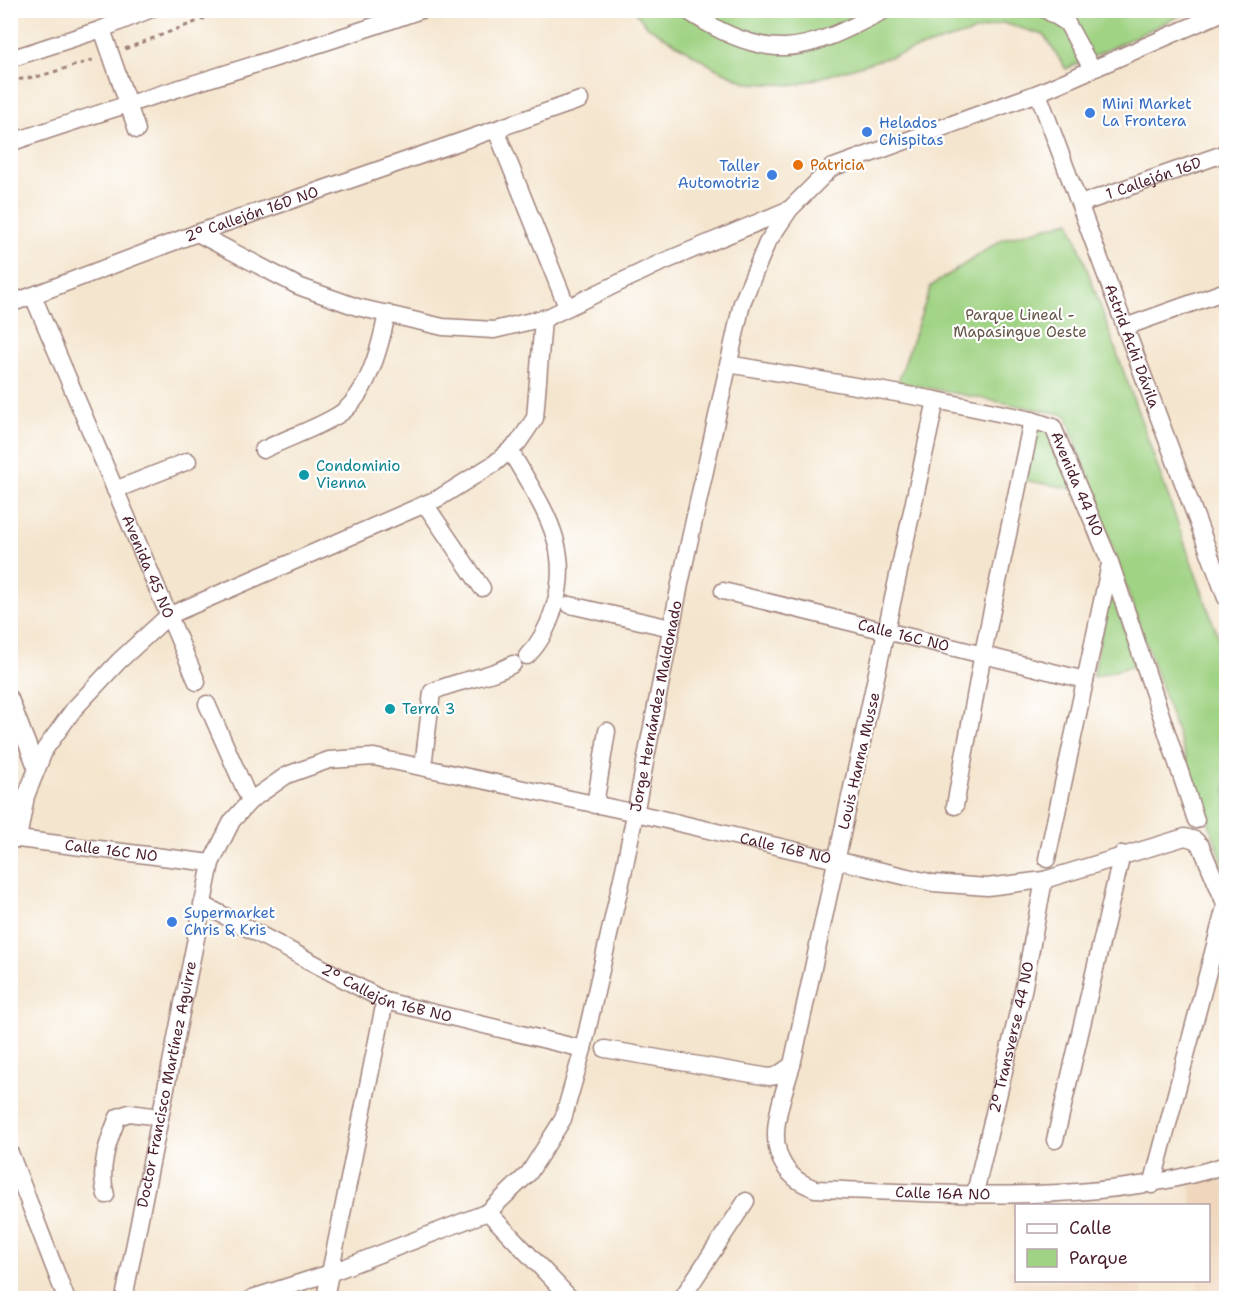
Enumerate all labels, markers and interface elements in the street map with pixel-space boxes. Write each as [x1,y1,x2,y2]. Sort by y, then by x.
place label: Mini Market La Frontera [1102,94,1192,131]
marker: Mini Market La Frontera [1083,106,1097,120]
place label: Helados Chispitas [879,113,944,150]
marker: Helados Chispitas [860,125,874,139]
street label: 1 Callejón 16D [1103,152,1204,204]
place label: Patricia [810,155,865,175]
place label: Taller Automotriz [678,156,760,193]
marker: Patricia [791,158,805,172]
marker: Taller Automotriz [765,168,779,182]
street label: 2° Callejón 16D NO [182,182,321,247]
street label: Astrid Achi Dávila [1100,281,1165,411]
park label: Parque Lineal - Mapasingue Oeste [953,305,1087,342]
street label: Avenida 44 NO [1046,428,1108,539]
place label: Condominio Vienna [316,456,400,493]
marker: Condominio Vienna [297,468,311,482]
street label: Avenida 45 NO [117,512,179,621]
street label: Jorge Hernández Maldonado [626,599,687,814]
street label: Calle 16C NO [856,615,951,656]
street label: Louis Hanna Musse [833,690,885,832]
place label: Terra 3 [402,699,455,719]
marker: Terra 3 [383,702,397,716]
street label: Calle 16B NO [738,828,833,869]
street label: Calle 16C NO [64,835,159,866]
place label: Supermarket Chris & Kris [184,903,275,940]
marker: Supermarket Chris & Kris [165,915,179,929]
street label: Doctor Francisco Martínez Aguirre [132,959,201,1209]
street label: 2° Callejón 16B NO [318,959,454,1027]
street label: 2° Transverse 44 NO [984,960,1038,1115]
street label: Calle 16A NO [895,1182,990,1204]
legend [1015,1204,1210,1282]
text: Calle [1069,1216,1112,1240]
text: Parque [1069,1246,1128,1270]

